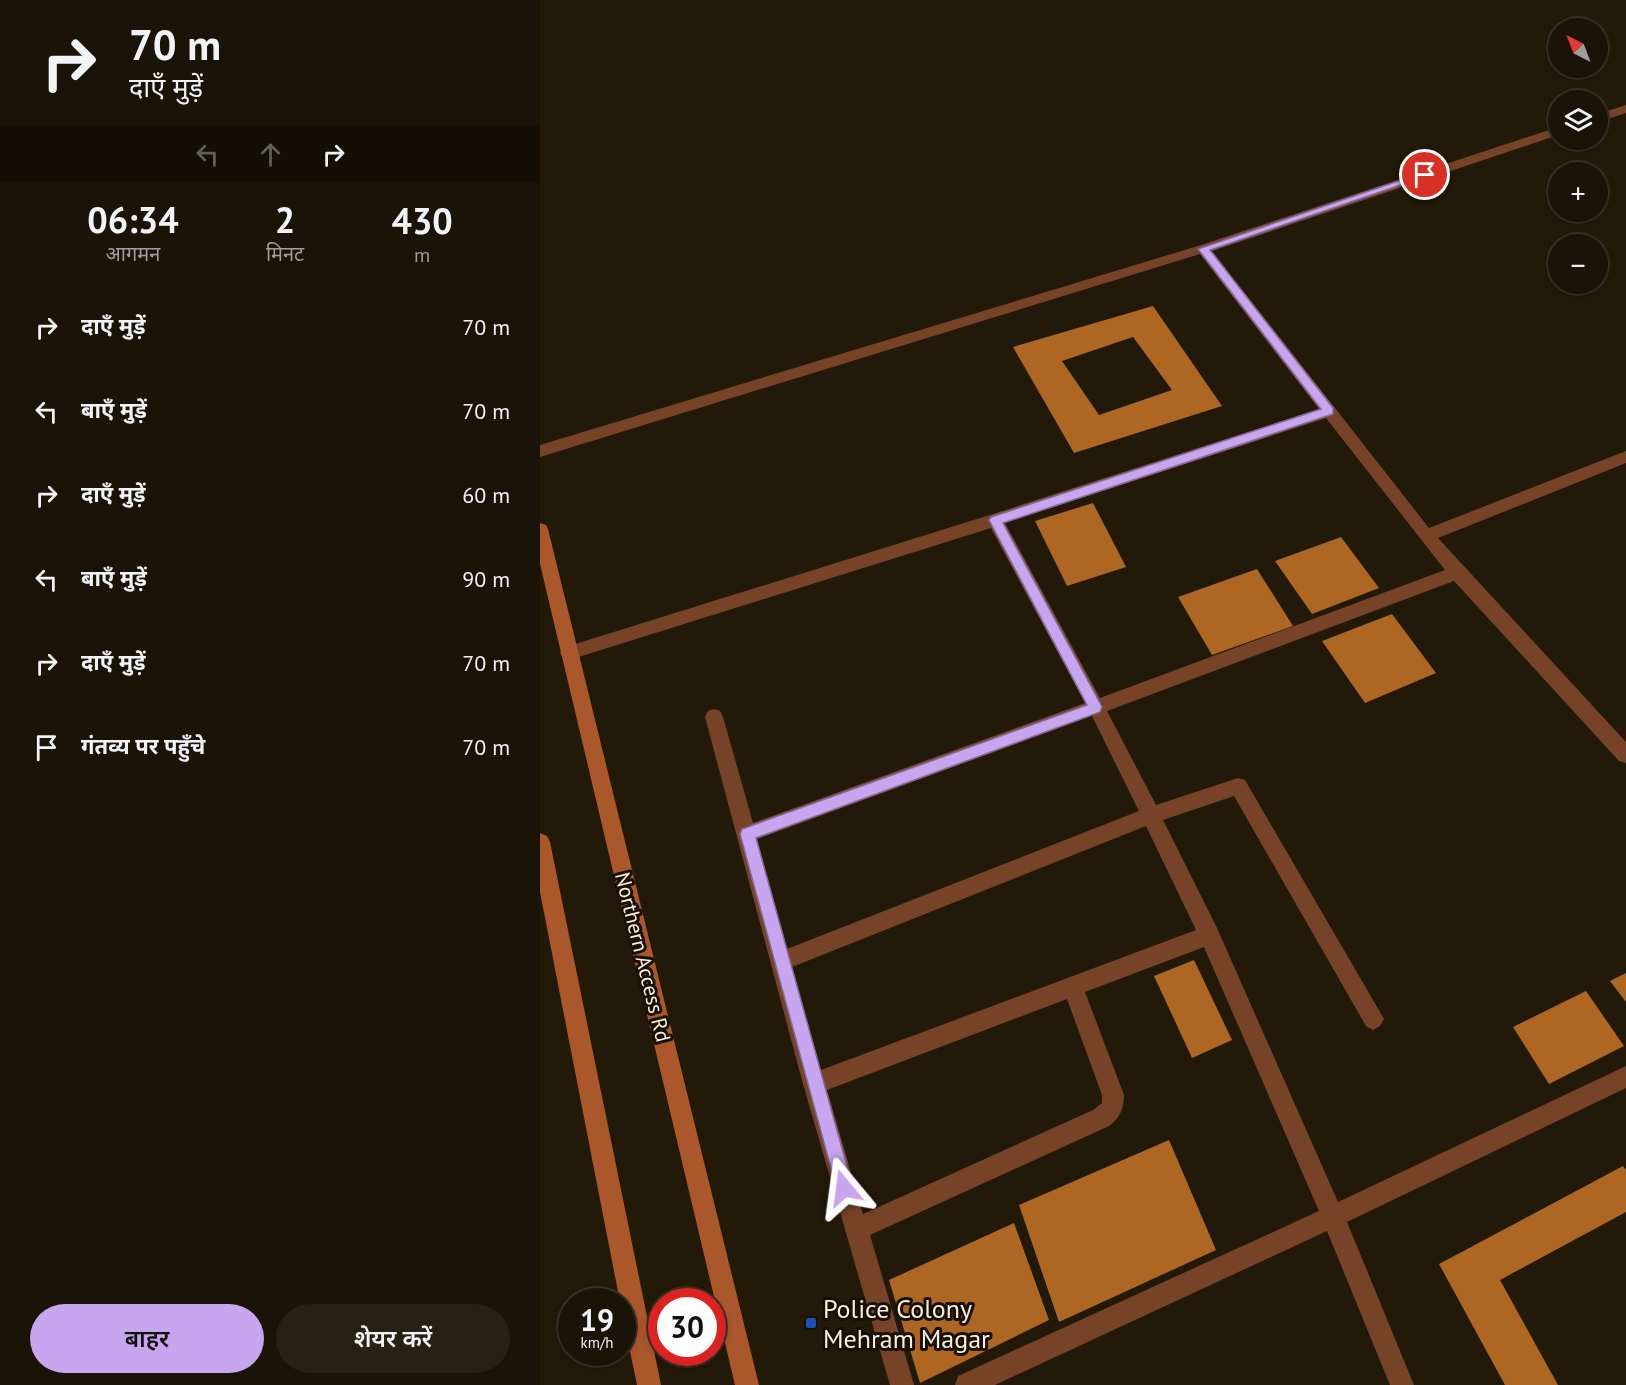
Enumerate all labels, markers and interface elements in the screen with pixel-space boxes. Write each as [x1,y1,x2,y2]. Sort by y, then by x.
text: 70 m [129,17,221,72]
north arrow [1548,18,1608,78]
map controls [1548,18,1608,294]
icon: right [30,24,108,102]
text: दाएँ मुड़ें [129,70,203,104]
button: layers [1548,90,1608,150]
icon: left [191,138,224,171]
icon: ahead [254,138,287,171]
icon: right [317,138,350,171]
pin [1399,149,1450,200]
icon: arrive [1408,158,1441,191]
button: + [1548,162,1608,222]
text: 06:34 [87,196,179,243]
text: 2 [275,196,295,243]
text: 430 [391,197,453,244]
button: − [1548,234,1608,294]
text: आगमन [106,241,160,267]
text: मिनट [266,241,304,267]
text: m [414,242,430,268]
icon: right [30,311,63,344]
text: दाएँ मुड़ें [81,312,146,340]
text: 70 m [462,313,510,341]
icon: left [30,395,63,428]
text: बाएँ मुड़ें [81,396,147,424]
text: 70 m [462,397,510,425]
icon: right [30,479,63,512]
text: दाएँ मुड़ें [81,480,146,508]
text: 60 m [462,481,510,509]
icon: left [30,563,63,596]
text: बाएँ मुड़ें [81,564,147,592]
text: 90 m [462,565,510,593]
icon: right [30,647,63,680]
text: दाएँ मुड़ें [81,648,146,676]
text: 70 m [462,649,510,677]
icon: arrive [30,731,63,764]
text: गंतव्य पर पहुँचे [81,732,205,760]
text: 70 m [462,733,510,761]
street label: Northern Access Rd [609,869,677,1045]
position arrow [812,1156,876,1220]
speed limit sign: 30 [648,1288,726,1366]
place label: Police Colony Mehram Magar [823,1292,990,1355]
text: 19 [580,1300,614,1339]
button: बाहर [30,1304,264,1373]
button: शेयर करें [276,1304,510,1373]
marker: Police Colony Mehram Magar [804,1316,818,1330]
text: km/h [581,1333,613,1352]

